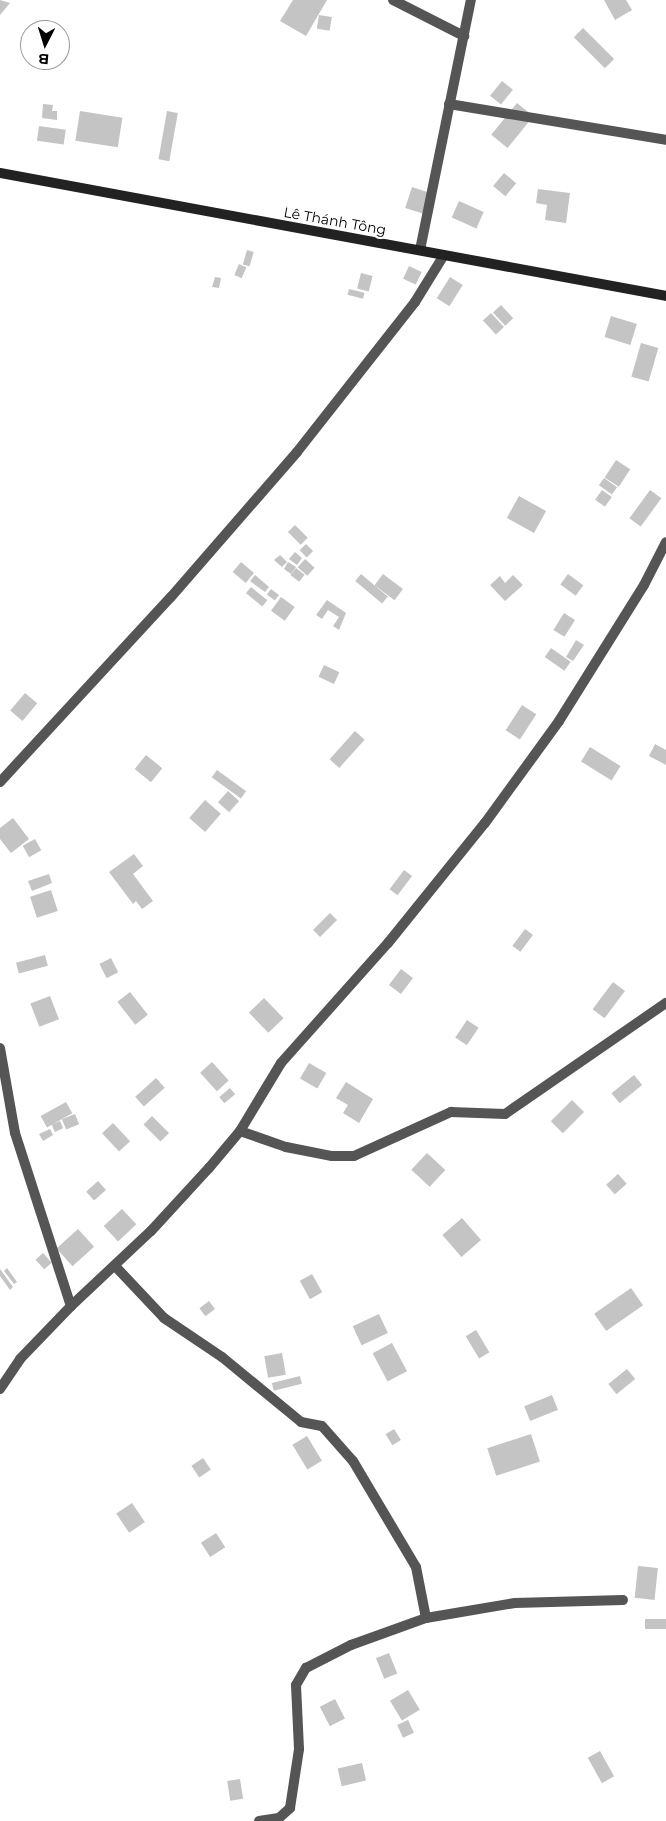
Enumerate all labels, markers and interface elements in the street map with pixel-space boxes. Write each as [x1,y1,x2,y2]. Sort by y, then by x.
north arrow [20,20,70,70]
text: B [38,50,50,68]
street label: Lê Thánh Tông [282,204,388,238]

